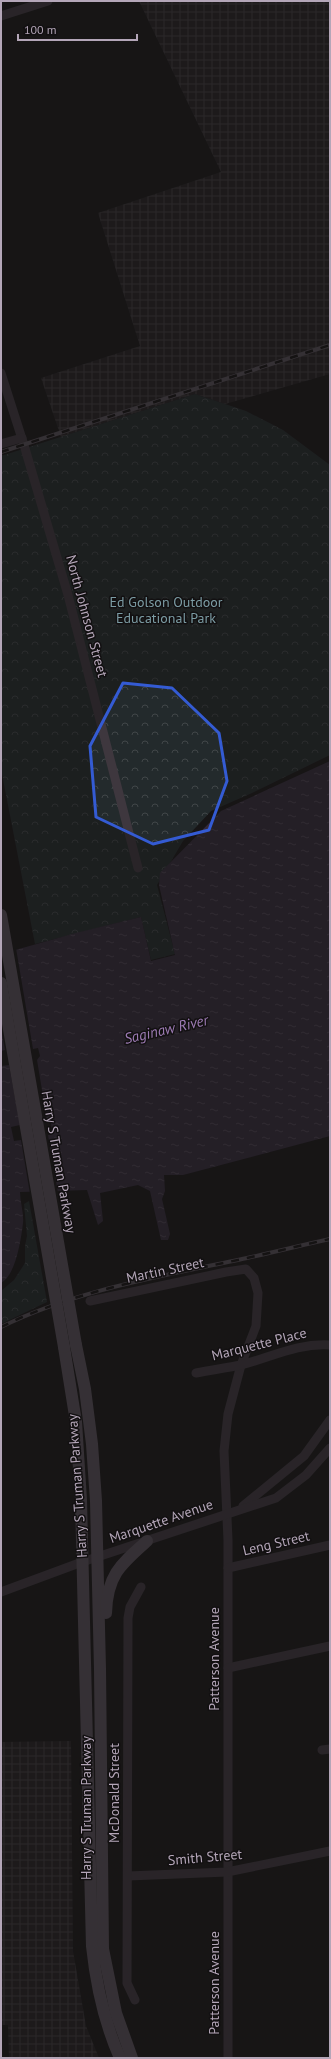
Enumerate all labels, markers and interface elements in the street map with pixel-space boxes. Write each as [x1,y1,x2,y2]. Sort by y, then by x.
scale bar [18,16,137,42]
text: 100 m [24,22,57,37]
street label: North Johnson Street [62,553,112,679]
park label: Ed Golson Outdoor Educational Park [110,593,223,627]
water label: Saginaw River [122,1010,211,1048]
street label: Harry S Truman Parkway [38,1089,80,1235]
street label: Martin Street [125,1253,206,1287]
street label: Marquette Place [210,1324,308,1364]
street label: Harry S Truman Parkway [63,1413,91,1559]
street label: Marquette Avenue [107,1495,215,1547]
street label: Leng Street [241,1527,311,1559]
street label: Patterson Avenue [205,1607,223,1711]
street label: Harry S Truman Parkway [77,1735,95,1880]
street label: McDonald Street [105,1743,123,1843]
street label: Smith Street [167,1845,243,1869]
street label: Patterson Avenue [205,1931,223,2035]

